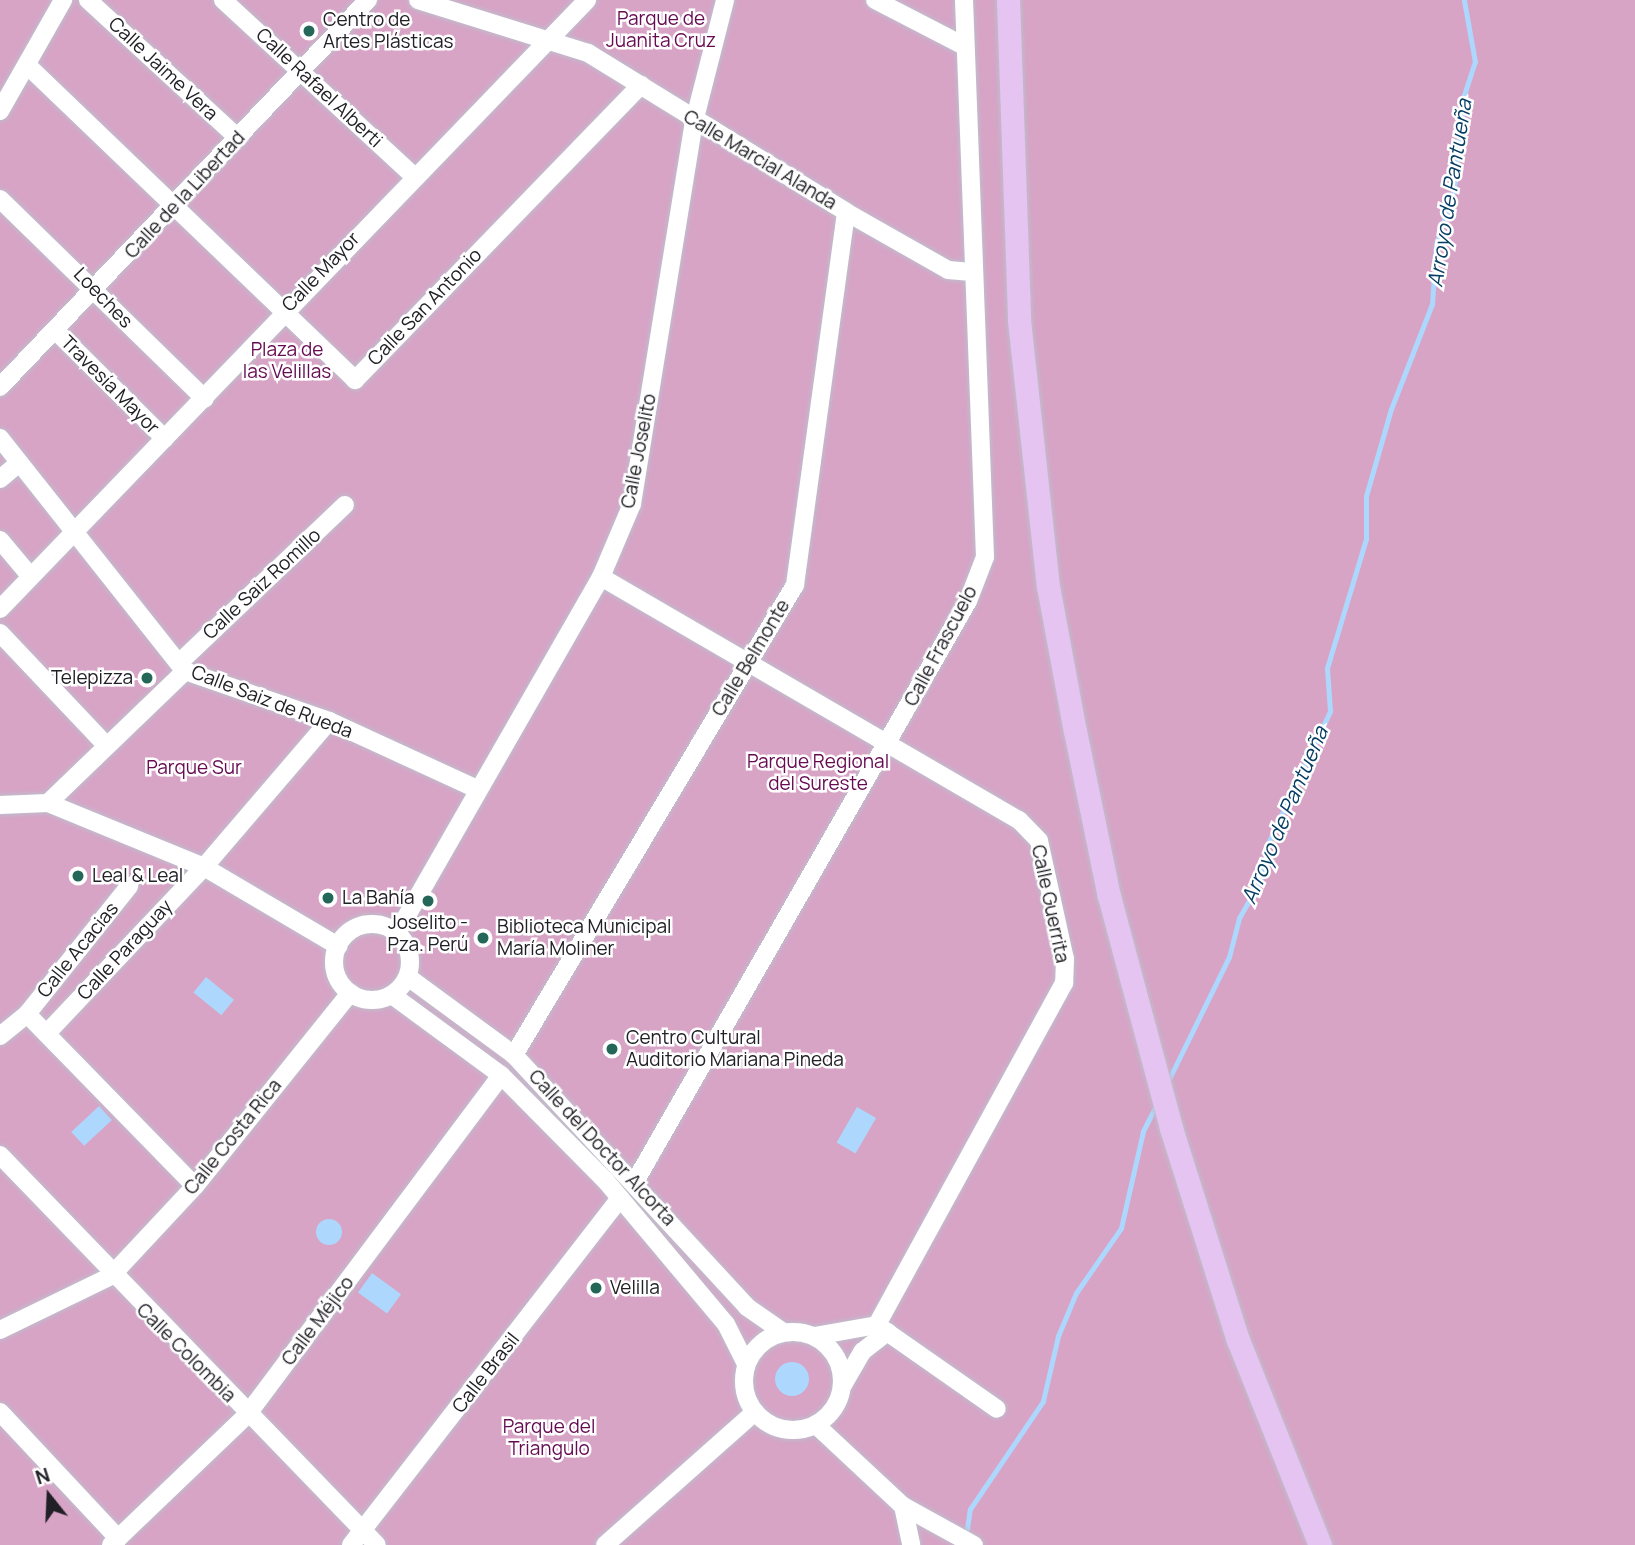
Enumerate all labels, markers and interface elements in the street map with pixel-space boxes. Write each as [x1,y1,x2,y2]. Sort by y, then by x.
park label: Parque de Juanita Cruz [606,8,716,52]
place label: Centro de Artes Plásticas [323,9,453,53]
street label: Calle Jaime Vera [104,13,222,125]
marker: Centro de Artes Plásticas [301,23,317,39]
street label: Calle Rafael Alberti [251,24,387,152]
water label: Arroyo de Pantueña [1422,97,1476,289]
street label: Calle Marcial Alanda [679,105,841,215]
street label: Calle de la Libertad [120,127,250,263]
street label: Calle Mayor [278,228,364,316]
street label: Calle San Antonio [363,244,487,370]
street label: Loeches [69,263,137,333]
street label: Travesía Mayor [56,331,164,439]
park label: Plaza de las Velillas [243,339,331,383]
street label: Calle Joselito [617,392,661,510]
street label: Calle Saiz Romillo [199,524,325,644]
street label: Calle Frascuelo [900,582,982,710]
street label: Calle Belmonte [707,596,795,720]
street label: Calle Saiz de Rueda [188,661,356,743]
place label: Telepizza [51,667,133,689]
marker: Telepizza [139,670,155,686]
water label: Arroyo de Pantueña [1235,723,1333,907]
park label: Parque Regional del Sureste [747,751,889,795]
park label: Parque Sur [146,757,242,779]
street label: Calle Guerrita [1026,843,1074,965]
place label: Leal & Leal [92,865,183,887]
marker: Leal & Leal [70,868,86,884]
place label: La Bahía [342,887,415,909]
marker: La Bahía [320,890,336,906]
marker: Joselito - Pza. Perú [420,893,436,909]
street label: Calle Paraguay [73,895,177,1005]
street label: Calle Acacias [33,898,123,1002]
place label: Joselito - Pza. Perú [388,912,468,956]
place label: Biblioteca Municipal María Moliner [497,916,671,960]
marker: Biblioteca Municipal María Moliner [475,930,491,946]
place label: Centro Cultural Auditorio Mariana Pineda [626,1027,844,1071]
marker: Centro Cultural Auditorio Mariana Pineda [604,1041,620,1057]
street label: Calle del Doctor Alcorta [524,1065,680,1231]
street label: Calle Costa Rica [179,1075,287,1199]
street label: Calle Méjico [277,1272,359,1370]
place label: Velilla [610,1277,660,1299]
marker: Velilla [588,1280,604,1296]
street label: Calle Colombia [132,1299,240,1407]
street label: Calle Brasil [448,1328,524,1418]
park label: Parque del Triangulo [503,1416,595,1460]
north arrow [14,1461,84,1531]
text: N [32,1462,53,1491]

